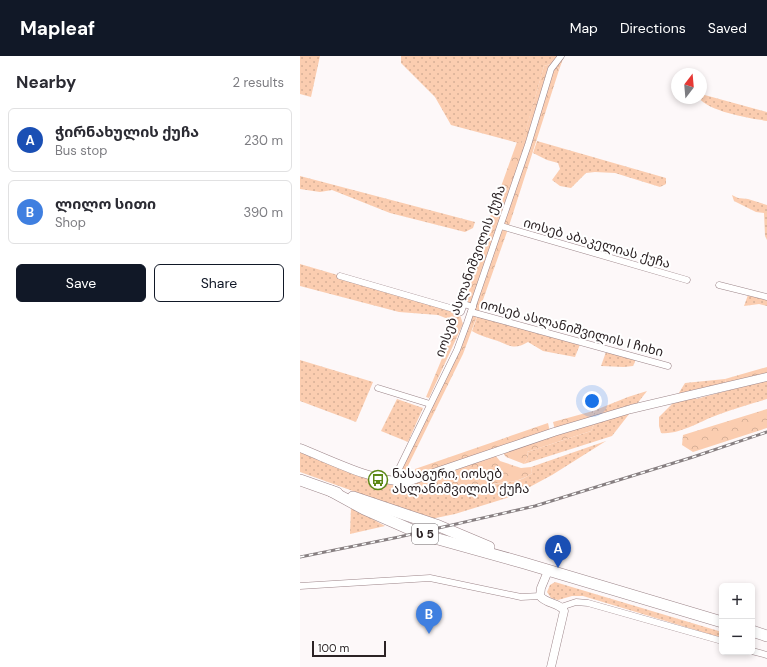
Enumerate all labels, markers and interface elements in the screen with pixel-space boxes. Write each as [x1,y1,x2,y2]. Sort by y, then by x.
text: Mapleaf [20,16,95,41]
text: Map [570,19,598,37]
text: Directions [620,19,686,37]
text: Saved [708,19,747,37]
north arrow [671,68,707,104]
text: Nearby [16,71,76,93]
text: 2 results [233,74,284,91]
text: ჭირნახულის ქუჩა [55,122,199,142]
text: A [25,132,35,149]
text: 230 m [244,132,283,149]
text: Bus stop [55,142,107,159]
street label: იოსებ ასლანიშვილის ქუჩა [431,183,509,359]
text: ლილო სითი [55,194,156,214]
text: B [26,204,34,221]
text: 390 m [244,204,283,221]
text: Shop [55,214,86,231]
street label: იოსებ აბაკელიას ქუჩა [522,214,672,272]
button: Save [16,264,146,302]
button: Share [154,264,284,302]
street label: იოსებ ასლანიშვილის I ჩიხი [479,295,665,361]
your location [582,391,602,411]
place label: ნასაგური, იოსებ ასლანიშვილის ქუჩა [392,465,529,497]
bus stop icon: ნასაგური, იოსებ ასლანიშვილის ქუჩა [367,469,389,491]
road number: ს 5 [412,524,438,544]
pin: A [545,535,571,568]
map controls [719,583,755,655]
button: + [719,583,755,619]
pin: B [416,601,442,634]
button: − [719,619,755,655]
scale bar [312,639,386,658]
text: 100 m [318,641,349,655]

